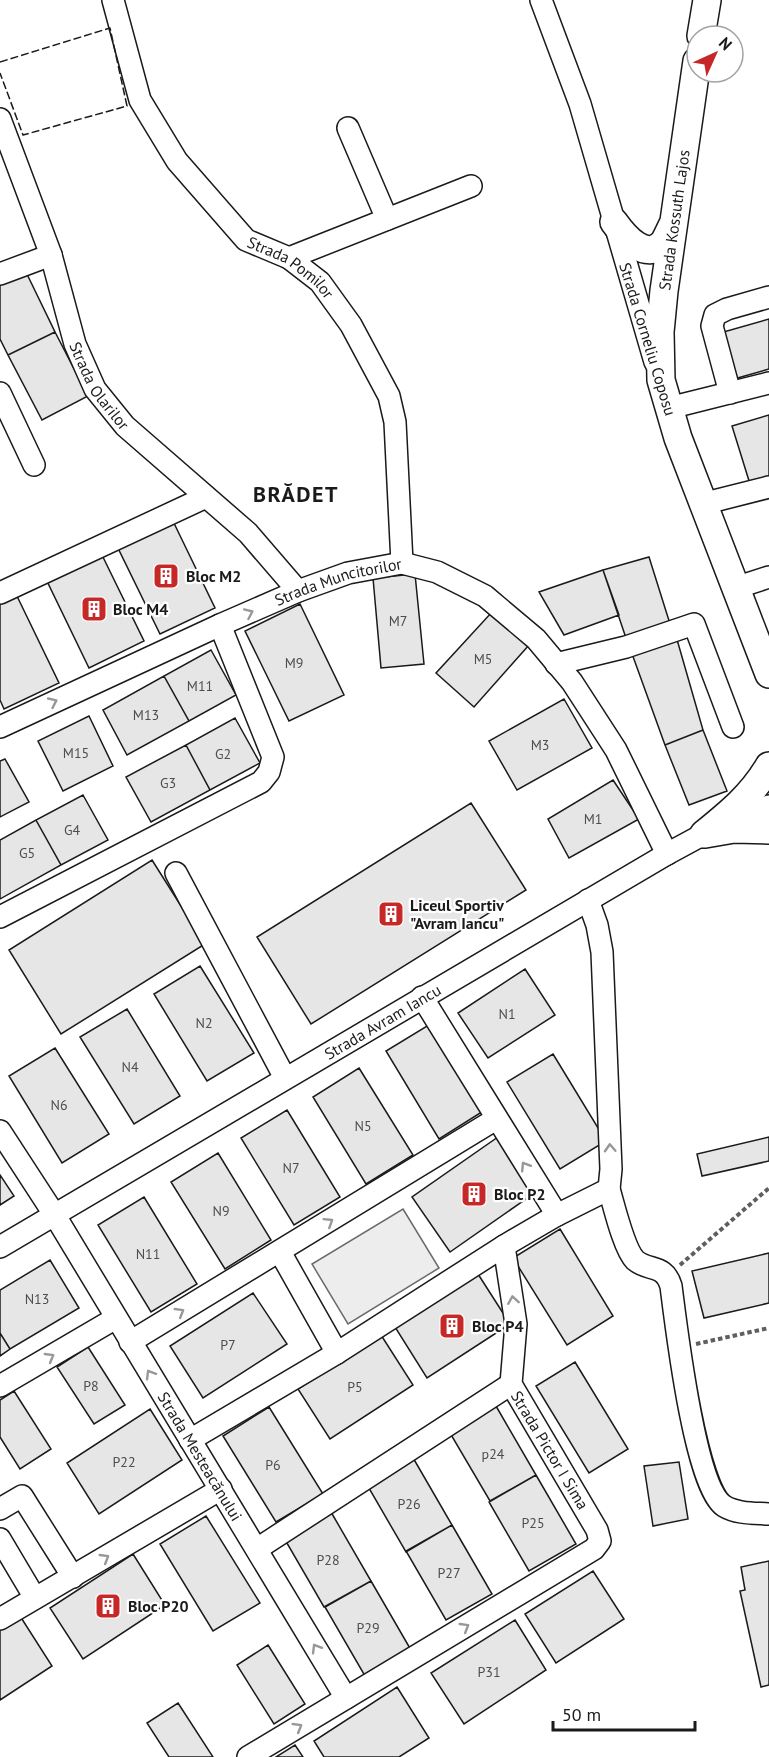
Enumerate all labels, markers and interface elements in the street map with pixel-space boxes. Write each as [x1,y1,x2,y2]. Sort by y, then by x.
north arrow [685,24,745,84]
text: N [715,33,736,54]
street label: Strada Kossuth Lajos [654,148,694,292]
street label: Strada Pomilor [245,232,339,303]
street label: Strada Corneliu Coposu [615,260,681,418]
street label: Strada Olarilor [65,339,134,434]
district label: BRĂDET [253,480,339,508]
street label: Strada Muncitorilor [271,553,404,610]
building icon: Bloc M2 [151,561,181,591]
place label: Bloc M2 [186,566,241,586]
building icon: Bloc M4 [79,594,109,624]
place label: Bloc M4 [113,599,168,619]
one-way arrow [243,608,254,620]
house number: M7 [389,612,407,630]
house number: M5 [474,650,492,668]
house number: M9 [285,654,303,672]
house number: M11 [187,677,213,695]
one-way arrow [46,698,57,710]
house number: M13 [133,706,159,724]
house number: M3 [531,736,549,754]
house number: M15 [63,744,89,762]
house number: G2 [215,745,231,763]
house number: G3 [160,774,176,792]
house number: M1 [584,810,602,828]
house number: G4 [64,821,80,839]
house number: G5 [19,844,35,862]
place label: Liceul Sportiv "Avram Iancu" [410,895,504,933]
building icon: Liceul Sportiv "Avram Iancu" [376,899,406,929]
street label: Strada Avram Iancu [321,979,444,1064]
house number: N1 [498,1005,516,1023]
house number: N2 [195,1014,213,1032]
house number: N4 [121,1058,139,1076]
house number: N6 [50,1096,68,1114]
house number: N5 [354,1117,372,1135]
one-way arrow [604,1143,617,1152]
house number: N7 [282,1159,300,1177]
one-way arrow [522,1161,533,1172]
building icon: Bloc P2 [459,1179,489,1209]
place label: Bloc P2 [494,1184,546,1204]
house number: N9 [212,1202,230,1220]
one-way arrow [323,1217,333,1229]
house number: N11 [136,1245,160,1263]
house number: N13 [25,1290,49,1308]
one-way arrow [507,1295,519,1305]
one-way arrow [174,1308,184,1319]
building icon: Bloc P4 [437,1311,467,1341]
place label: Bloc P4 [472,1316,524,1336]
house number: P7 [220,1336,236,1354]
one-way arrow [44,1352,55,1364]
one-way arrow [145,1370,157,1380]
house number: P8 [83,1377,99,1395]
house number: P5 [347,1378,363,1396]
street label: Strada Pictor I Sima [507,1387,593,1513]
street label: Strada Mesteacănului [154,1388,247,1524]
house number: p24 [482,1445,505,1463]
house number: P22 [112,1453,136,1471]
house number: P6 [265,1456,281,1474]
house number: P26 [397,1495,421,1513]
house number: P25 [521,1514,545,1532]
house number: P28 [316,1551,340,1569]
one-way arrow [99,1554,109,1565]
house number: P27 [437,1564,461,1582]
building icon: Bloc P20 [93,1591,123,1621]
place label: Bloc P20 [128,1596,189,1616]
house number: P29 [356,1619,380,1637]
one-way arrow [459,1622,469,1634]
one-way arrow [312,1644,324,1654]
house number: P31 [477,1663,501,1681]
scale bar [553,1694,696,1732]
text: 50 m [562,1703,601,1726]
one-way arrow [292,1723,302,1734]

